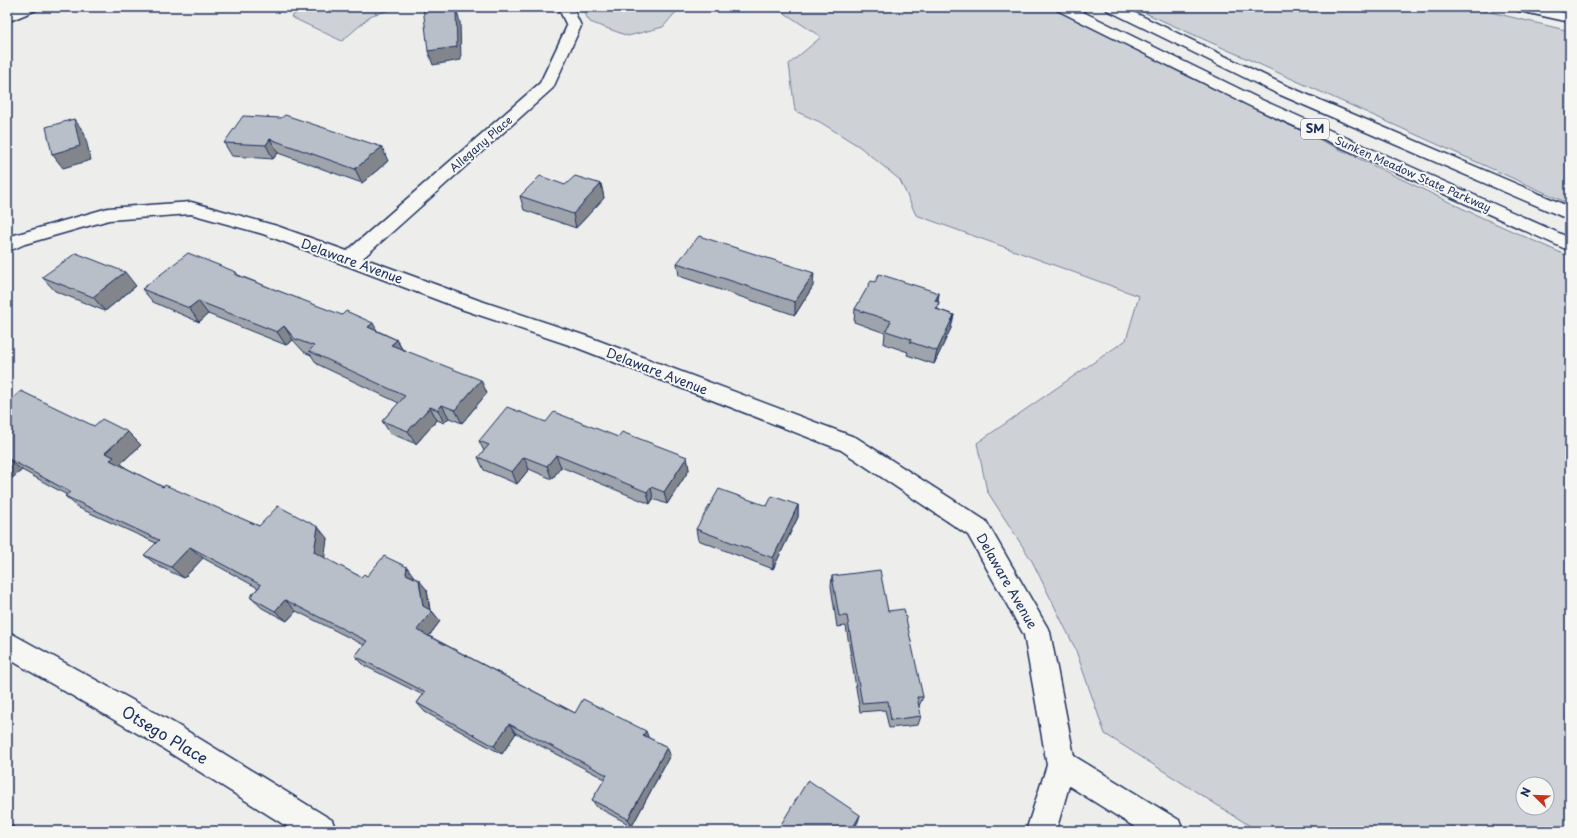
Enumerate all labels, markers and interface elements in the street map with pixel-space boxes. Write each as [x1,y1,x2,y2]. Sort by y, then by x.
street label: Allegany Place [446,111,516,176]
road number: SM [1301,119,1329,139]
street label: Sunken Meadow State Parkway [1332,131,1494,216]
street label: Delaware Avenue [299,233,406,288]
street label: Delaware Avenue [604,342,711,399]
street label: Delaware Avenue [972,530,1042,632]
street label: Otsego Place [118,699,213,769]
north arrow [1515,776,1555,816]
text: N [1516,784,1535,799]

